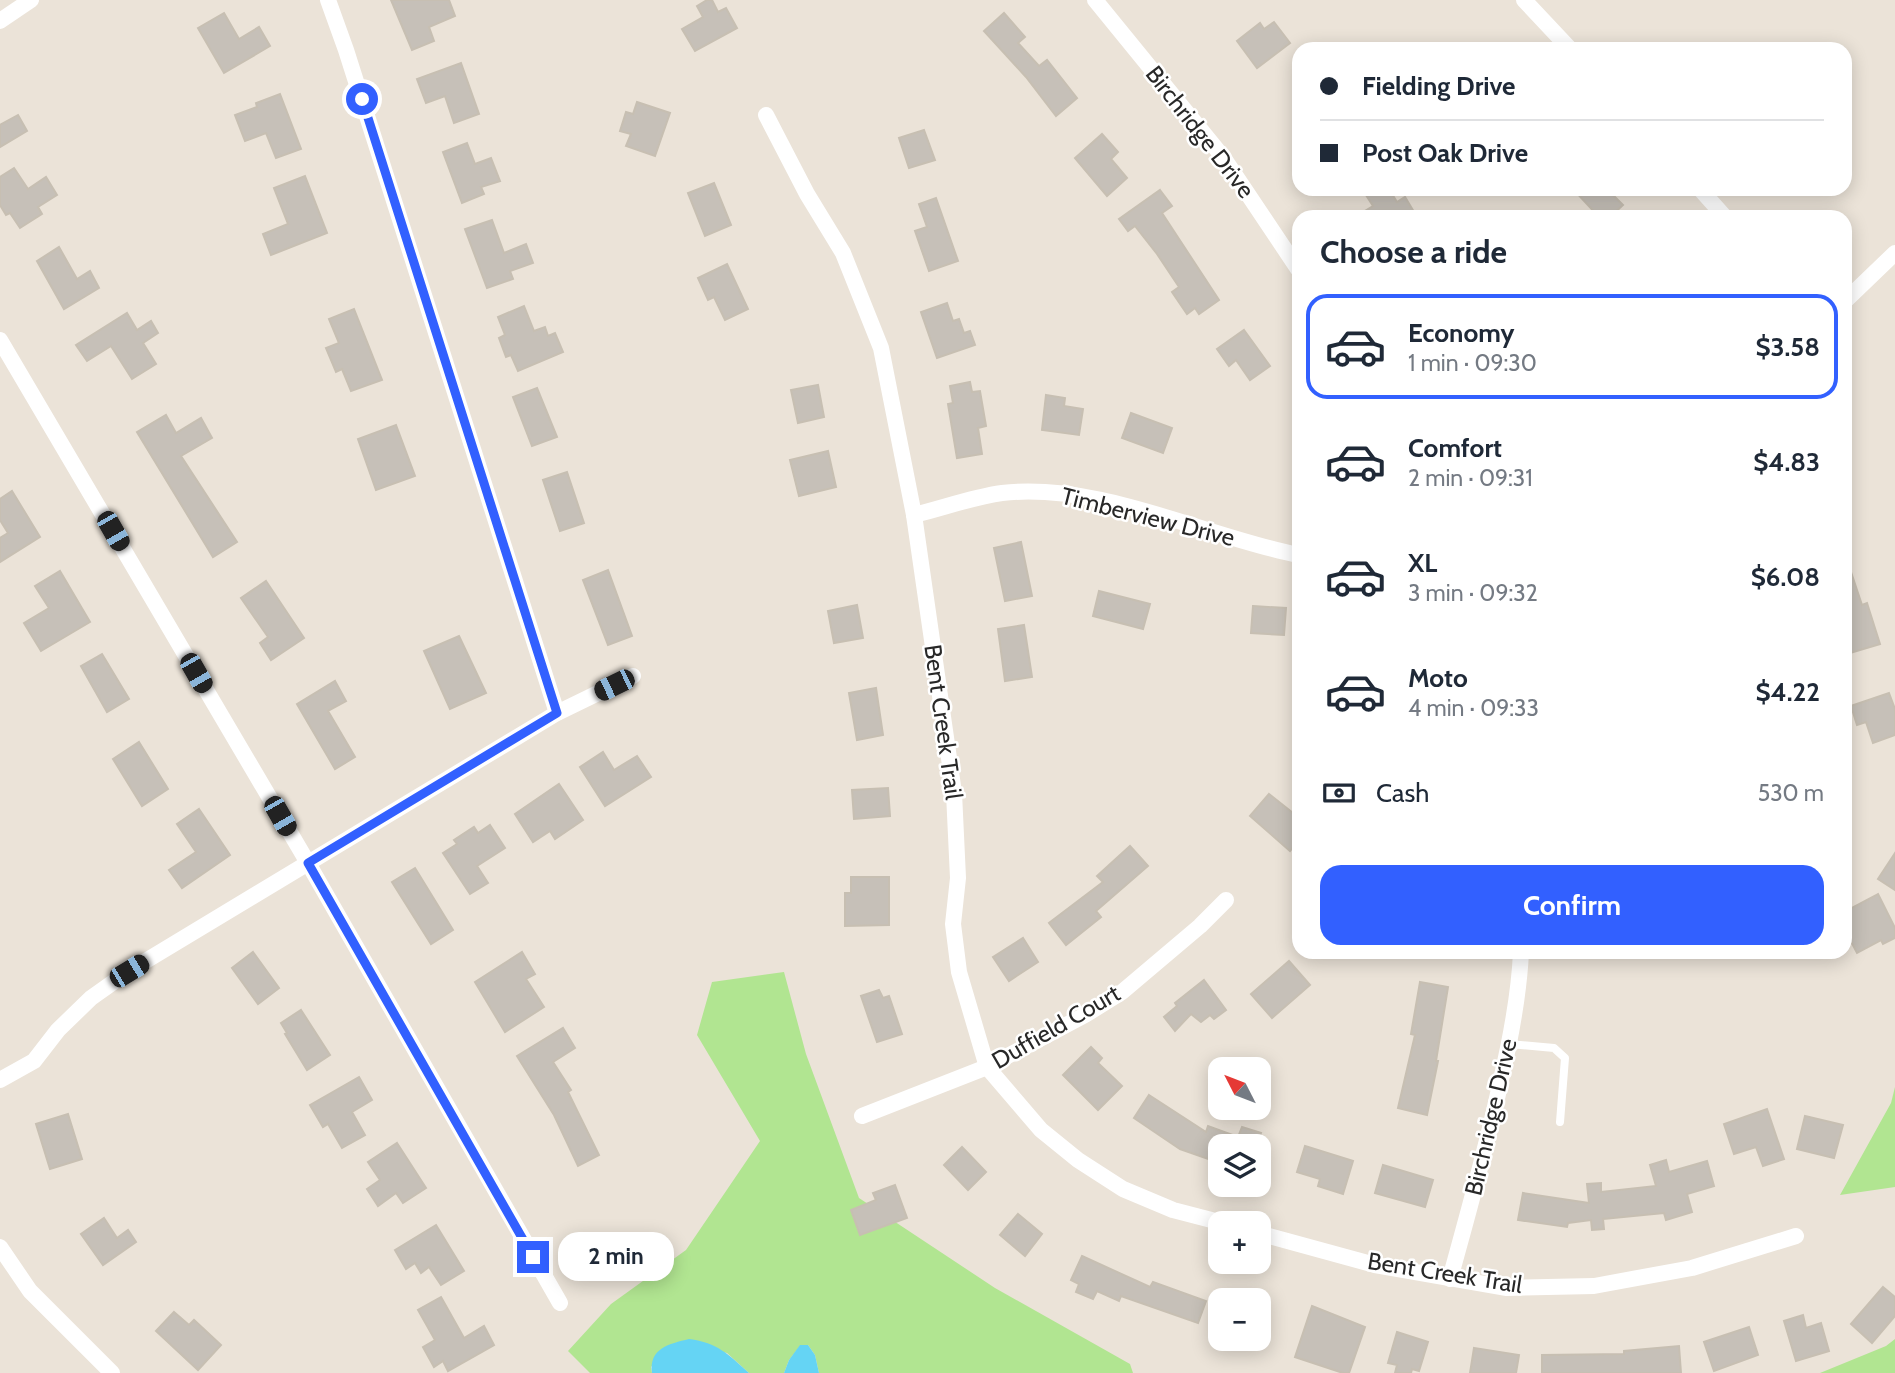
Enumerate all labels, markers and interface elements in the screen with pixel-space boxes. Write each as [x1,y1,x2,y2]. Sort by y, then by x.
street label: Birchridge Drive [1140,60,1261,204]
text: Fielding Drive [1362,70,1516,102]
route start [346,83,378,115]
text: Post Oak Drive [1362,137,1528,169]
text: Choose a ride [1320,232,1507,271]
icon: car [1324,315,1387,378]
text: Economy [1408,317,1514,349]
text: $3.58 [1755,331,1820,363]
text: 1 min · 09:30 [1408,349,1537,377]
icon: car [1324,430,1387,493]
text: Comfort [1408,432,1502,464]
text: $4.83 [1753,446,1820,478]
text: 2 min · 09:31 [1408,464,1533,492]
street label: Timberview Drive [1058,481,1238,552]
car [94,508,133,554]
icon: car [1324,545,1387,608]
text: XL [1408,547,1437,579]
text: $6.08 [1751,561,1820,593]
text: 3 min · 09:32 [1408,579,1538,607]
street label: Bent Creek Trail [918,643,969,802]
car [177,650,216,696]
icon: car [1324,660,1387,723]
text: Moto [1408,662,1468,694]
car [591,666,638,704]
text: $4.22 [1755,676,1820,708]
text: 4 min · 09:33 [1408,694,1539,722]
icon: cash [1320,774,1358,812]
text: Cash [1376,777,1429,809]
text: 530 m [1758,779,1824,807]
car [261,793,300,839]
button: Confirm [1320,865,1824,945]
car [106,951,153,991]
street label: Duffield Court [986,978,1125,1075]
street label: Birchridge Drive [1458,1036,1523,1198]
north arrow [1208,1057,1270,1120]
map controls [1208,1057,1271,1351]
button: layers [1208,1134,1271,1197]
button: + [1208,1211,1271,1274]
callout: 2 min [558,1232,673,1282]
route end [517,1241,549,1273]
text: 2 min [588,1242,644,1270]
street label: Bent Creek Trail [1366,1246,1525,1299]
button: − [1208,1288,1271,1351]

